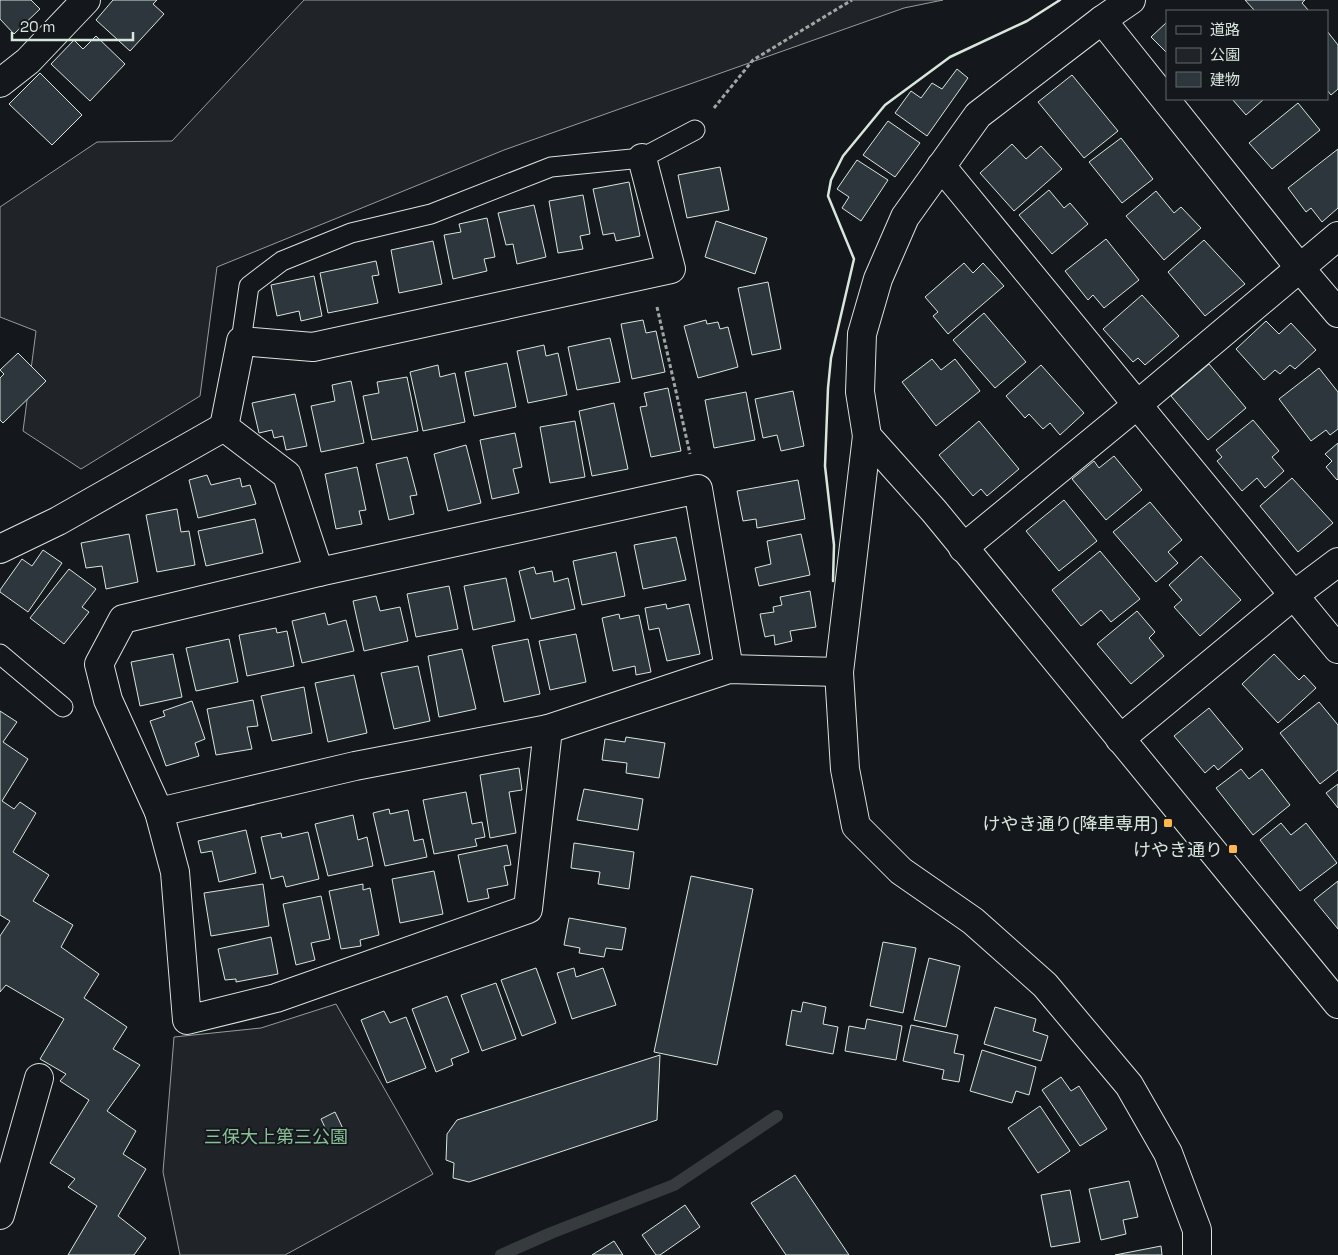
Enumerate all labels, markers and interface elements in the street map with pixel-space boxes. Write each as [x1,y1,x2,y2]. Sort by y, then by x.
scale bar [12,10,134,42]
legend [1166,10,1328,100]
text: 20 m [20,17,55,36]
text: 道路 [1210,20,1240,39]
text: 公園 [1210,45,1240,64]
text: 建物 [1210,70,1240,89]
place label: けやき通り(降車専用) [982,812,1158,835]
marker: けやき通り(降車専用) [1162,817,1174,829]
place label: けやき通り [1133,838,1223,861]
marker: けやき通り [1227,843,1239,855]
park label: 三保大上第三公園 [204,1125,348,1148]

